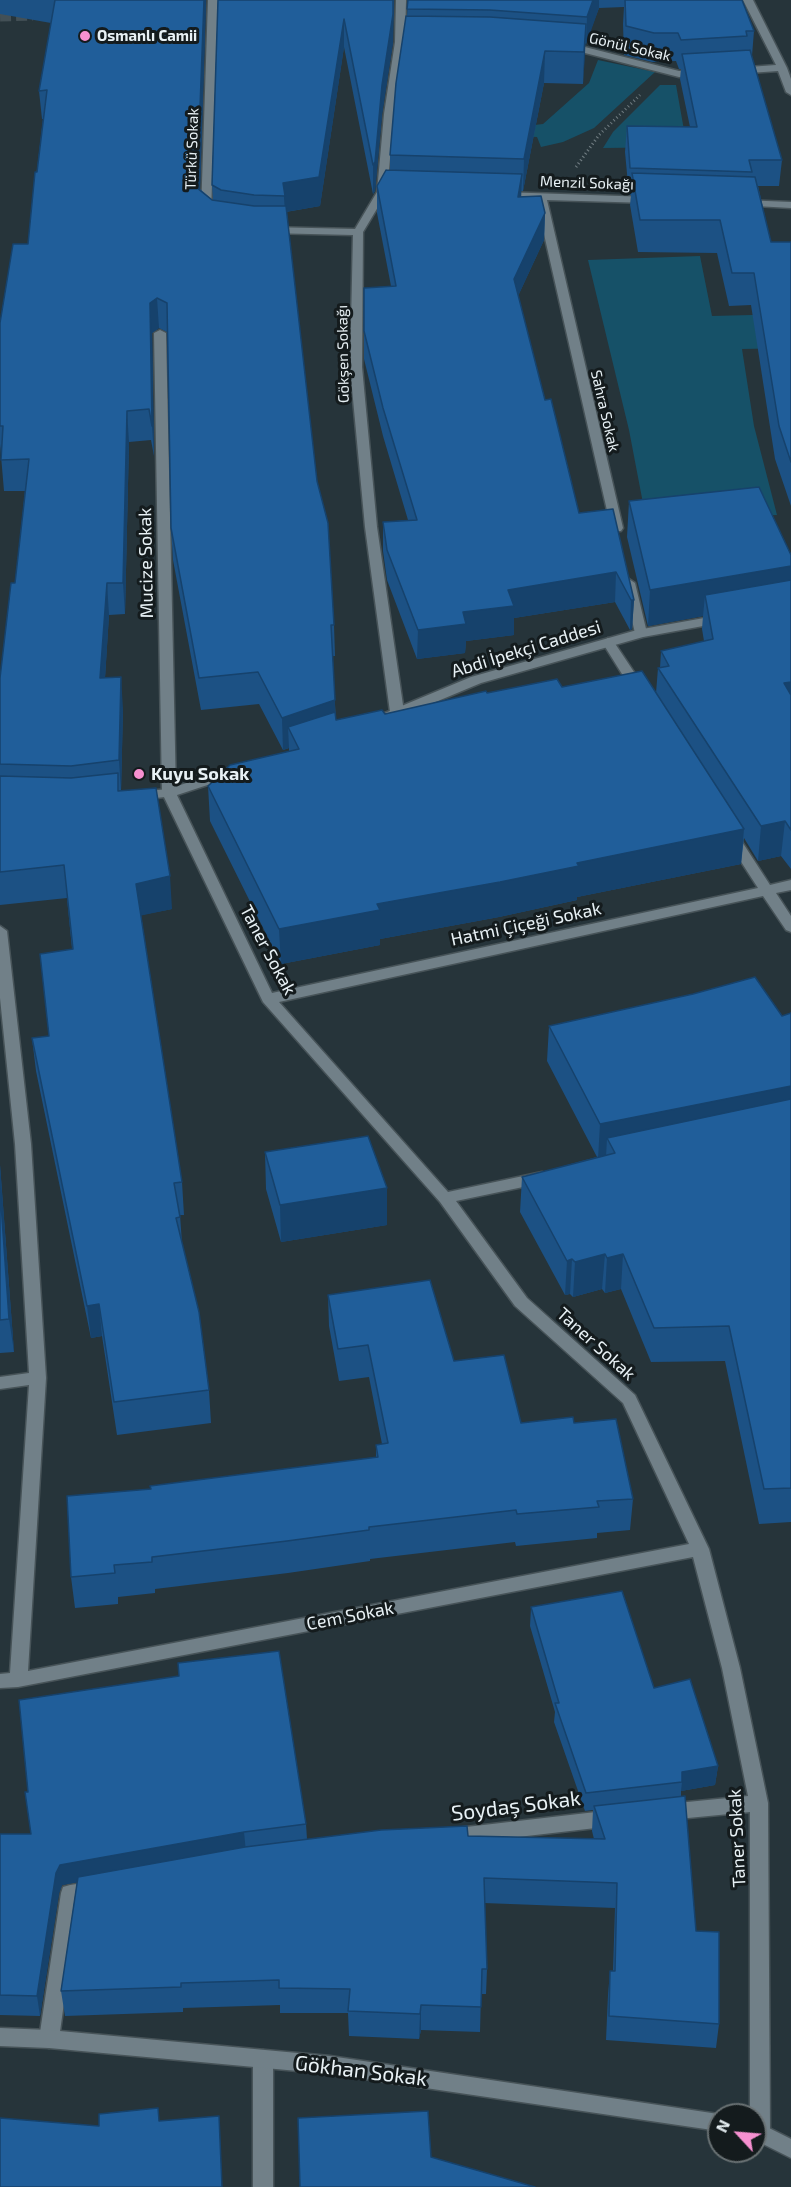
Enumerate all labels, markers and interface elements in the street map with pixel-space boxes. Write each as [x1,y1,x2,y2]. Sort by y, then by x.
place label: Osmanlı Camii [97,27,197,45]
marker: Osmanlı Camii [78,29,92,43]
street label: Gönül Sokak [587,29,673,65]
street label: Türkü Sokak [182,108,202,190]
street label: Menzil Sokağı [540,172,634,194]
street label: Gökşen Sokağı [333,305,353,403]
street label: Sahra Sokak [587,368,623,454]
street label: Mucize Sokak [134,507,158,619]
street label: Abdi İpekçi Caddesi [449,616,603,682]
place label: Kuyu Sokak [151,763,249,785]
marker: Kuyu Sokak [132,767,146,781]
street label: Hatmi Çiçeği Sokak [449,898,603,950]
street label: Taner Sokak [235,901,301,999]
street label: Taner Sokak [552,1303,640,1385]
street label: Cem Sokak [305,1597,395,1635]
street label: Soydaş Sokak [450,1786,582,1826]
street label: Taner Sokak [724,1788,750,1888]
street label: Gökhan Sokak [293,2050,429,2092]
north arrow [707,2103,767,2163]
text: N [711,2116,733,2135]

